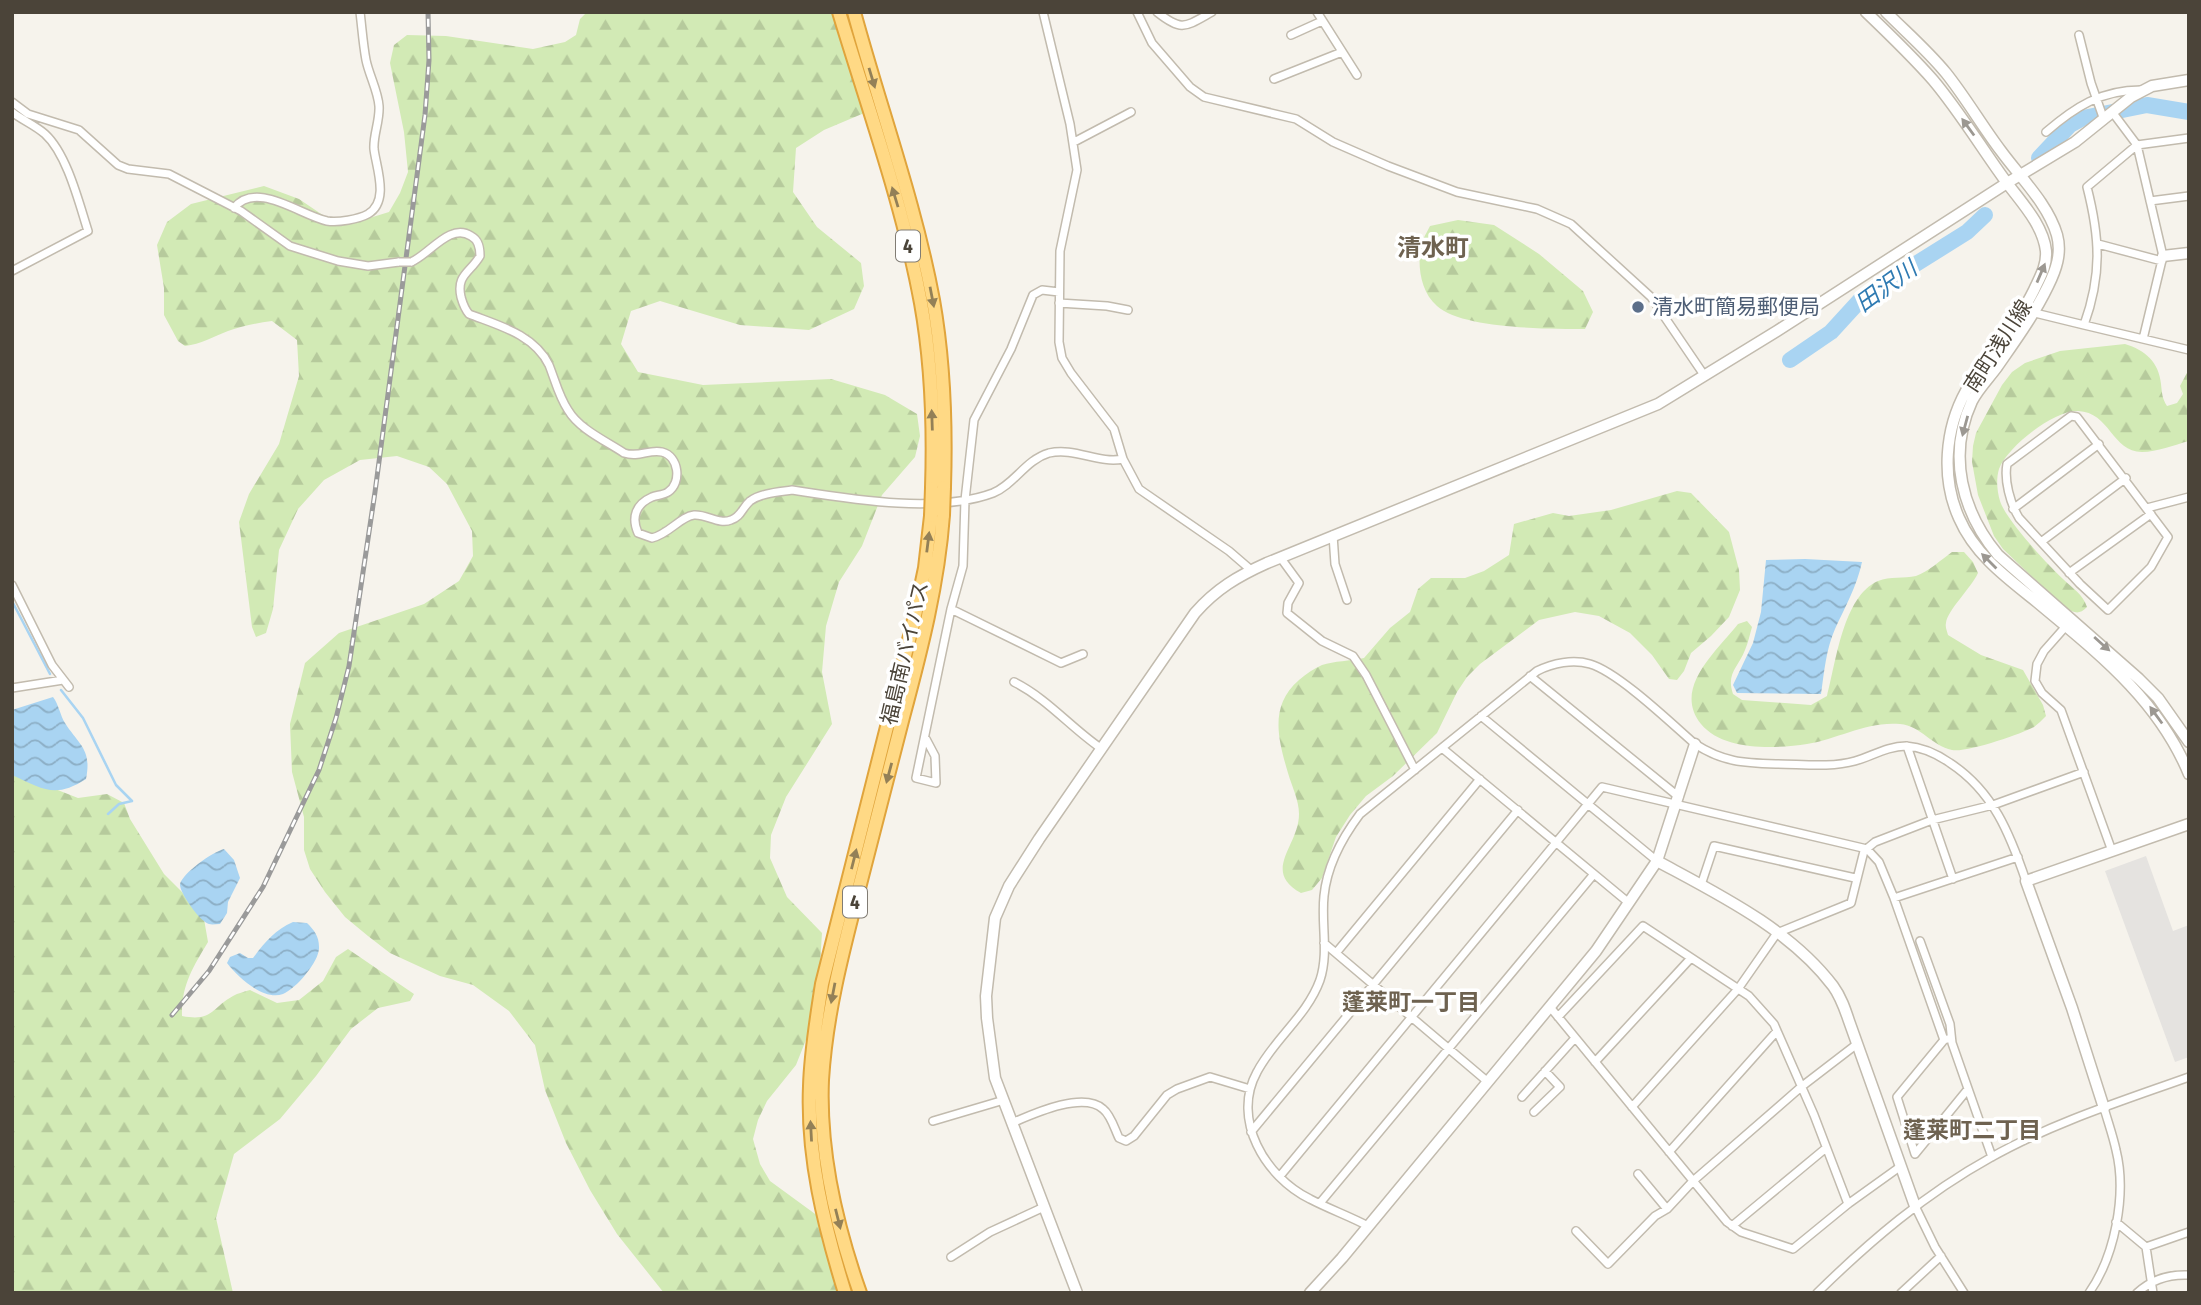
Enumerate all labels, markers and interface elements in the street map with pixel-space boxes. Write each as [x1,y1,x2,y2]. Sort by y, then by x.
one-way arrow [868,68,878,89]
one-way arrow [1961,118,1975,136]
one-way arrow [889,186,899,207]
road number: 4 [896,230,920,262]
district label: 清水町 [1397,234,1469,262]
water label: 田沢川 [1850,253,1925,318]
one-way arrow [2035,263,2047,283]
one-way arrow [927,286,938,308]
place label: 清水町簡易郵便局 [1652,294,1820,320]
street label: 南町浅川線 [1959,295,2037,397]
marker: 清水町簡易郵便局 [1630,299,1646,315]
one-way arrow [927,409,938,431]
one-way arrow [1959,416,1969,437]
one-way arrow [922,531,933,553]
one-way arrow [1982,553,1998,570]
street label: 福島南バイパス [876,579,934,727]
one-way arrow [2093,636,2110,652]
one-way arrow [2149,706,2163,724]
one-way arrow [883,762,894,784]
one-way arrow [849,848,860,870]
road number: 4 [843,887,867,918]
one-way arrow [828,982,839,1004]
district label: 蓬莱町一丁目 [1342,988,1480,1016]
district label: 蓬莱町二丁目 [1903,1116,2041,1144]
one-way arrow [806,1119,817,1141]
one-way arrow [832,1208,843,1230]

